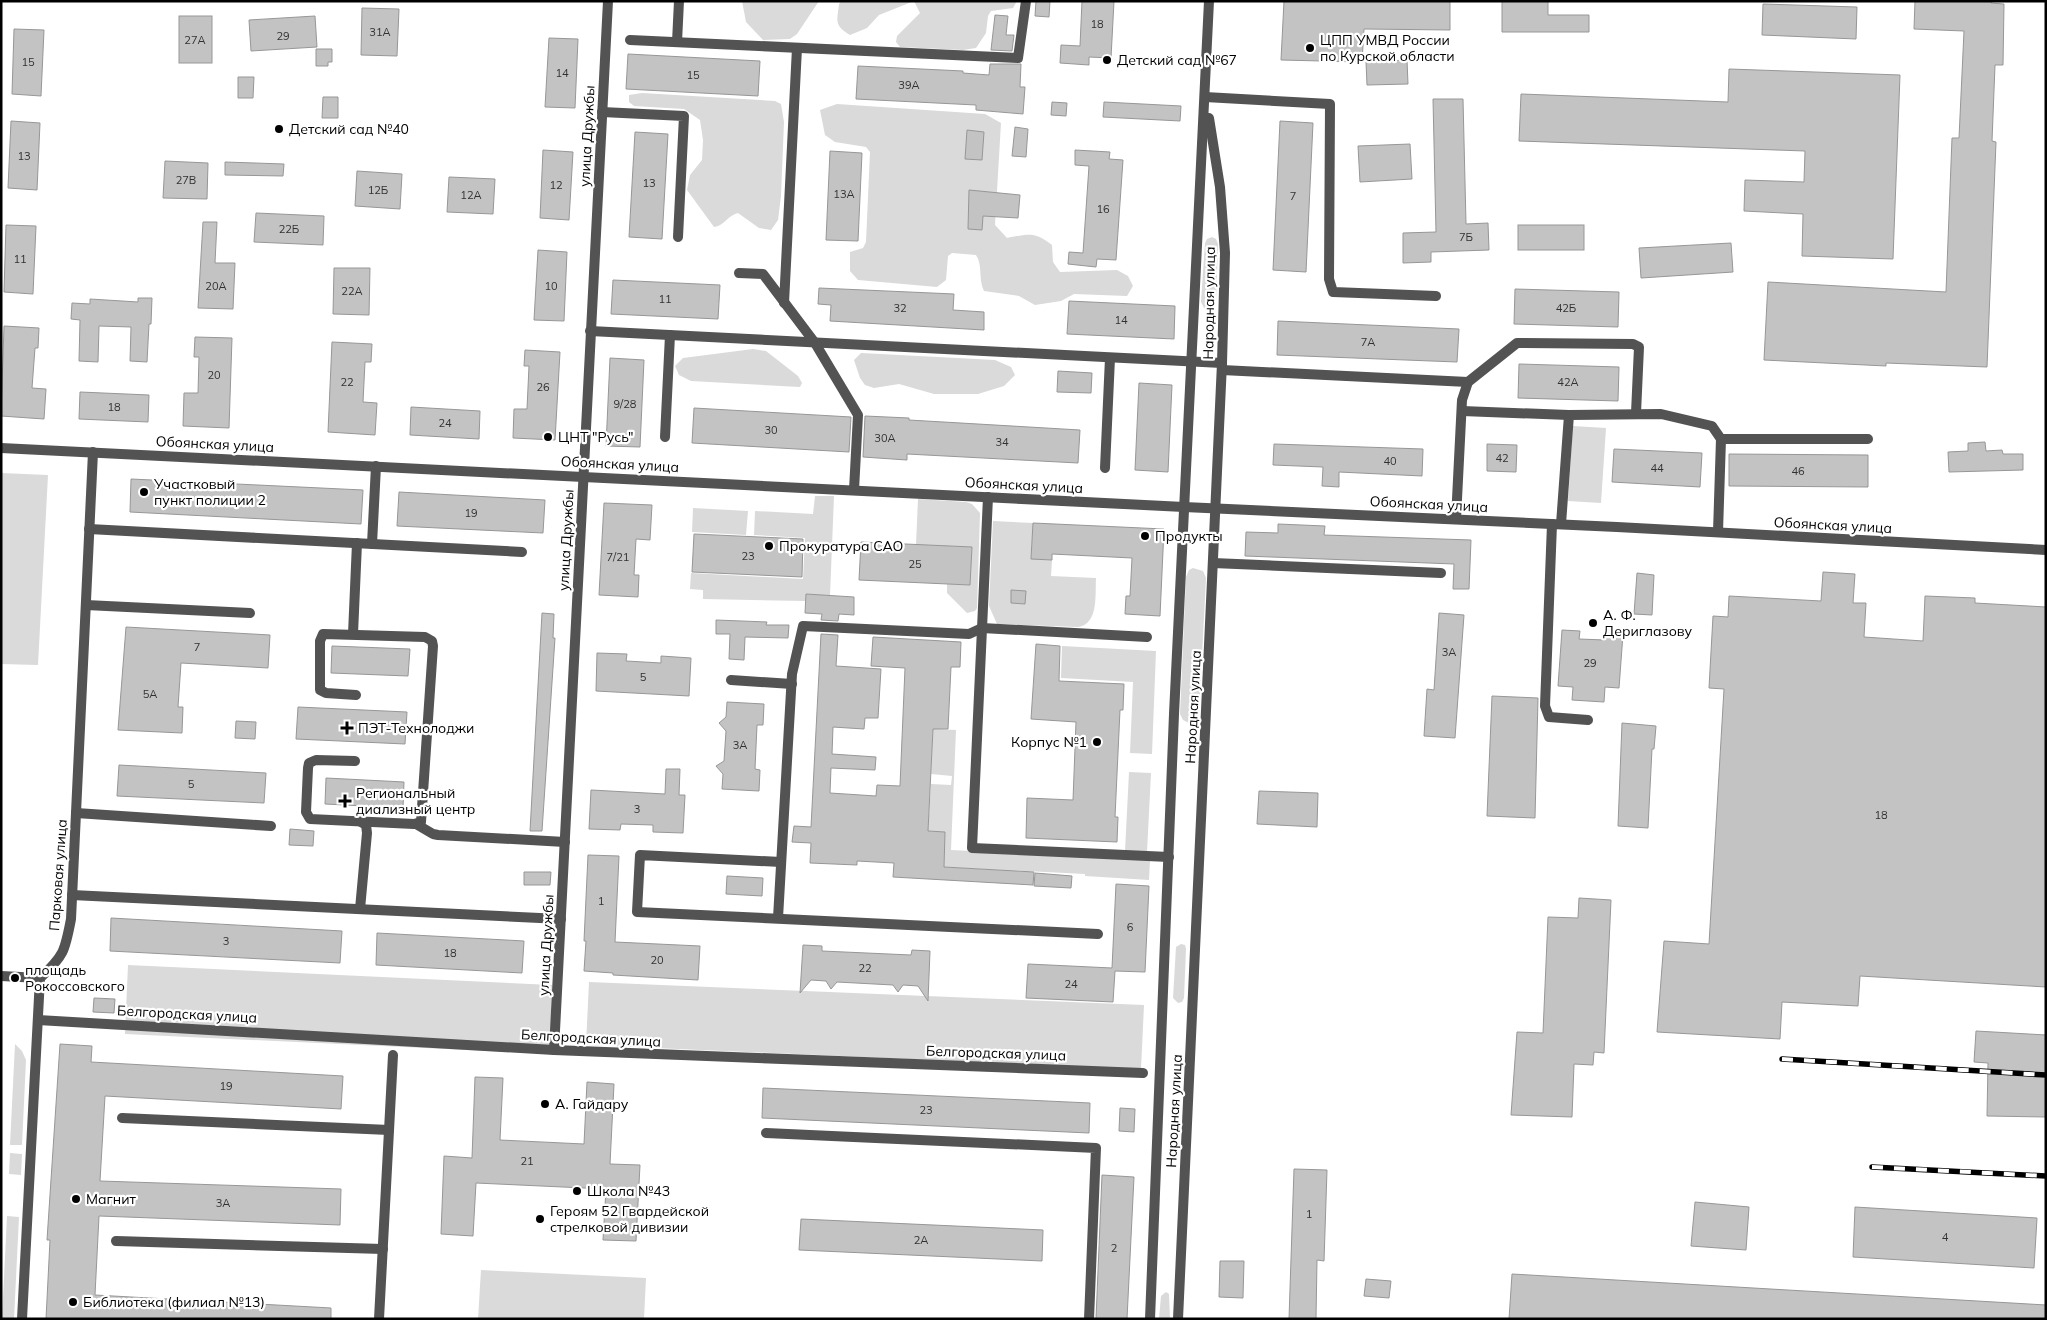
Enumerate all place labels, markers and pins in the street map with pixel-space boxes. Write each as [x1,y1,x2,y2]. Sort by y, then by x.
place label: ЦПП УМВД России по Курской области [1320,31,1455,65]
marker: ЦПП УМВД России по Курской области [1304,42,1316,54]
place label: Детский сад №67 [1117,51,1237,69]
marker: Детский сад №67 [1101,54,1113,66]
place label: Детский сад №40 [289,120,409,138]
marker: Детский сад №40 [273,123,285,135]
place label: ЦНТ "Русь" [558,428,634,446]
marker: ЦНТ "Русь" [542,431,554,443]
place label: Участковый пункт полиции 2 [153,475,266,509]
marker: Участковый пункт полиции 2 [138,486,150,498]
place label: Продукты [1155,527,1223,545]
marker: Продукты [1139,530,1151,542]
place label: Прокуратура САО [779,537,903,555]
marker: Прокуратура САО [763,540,775,552]
place label: А. Ф. Дериглазову [1603,606,1693,640]
marker: А. Ф. Дериглазову [1587,617,1599,629]
place label: ПЭТ-Технолоджи [358,719,474,737]
marker: ПЭТ-Технолоджи [340,721,354,735]
place label: Корпус №1 [1011,733,1087,751]
marker: Корпус №1 [1091,736,1103,748]
place label: Региональный диализный центр [356,784,475,818]
marker: Региональный диализный центр [338,794,352,808]
place label: площадь Рокоссовского [25,961,125,995]
marker: площадь Рокоссовского [9,972,21,984]
place label: А. Гайдару [555,1095,629,1113]
marker: А. Гайдару [539,1098,551,1110]
place label: Школа №43 [587,1182,670,1200]
marker: Школа №43 [571,1185,583,1197]
place label: Магнит [86,1190,136,1208]
marker: Магнит [70,1193,82,1205]
place label: Героям 52 Гвардейской стрелковой дивизии [550,1202,709,1236]
marker: Героям 52 Гвардейской стрелковой дивизии [534,1213,546,1225]
place label: Библиотека (филиал №13) [83,1293,265,1311]
marker: Библиотека (филиал №13) [67,1296,79,1308]

